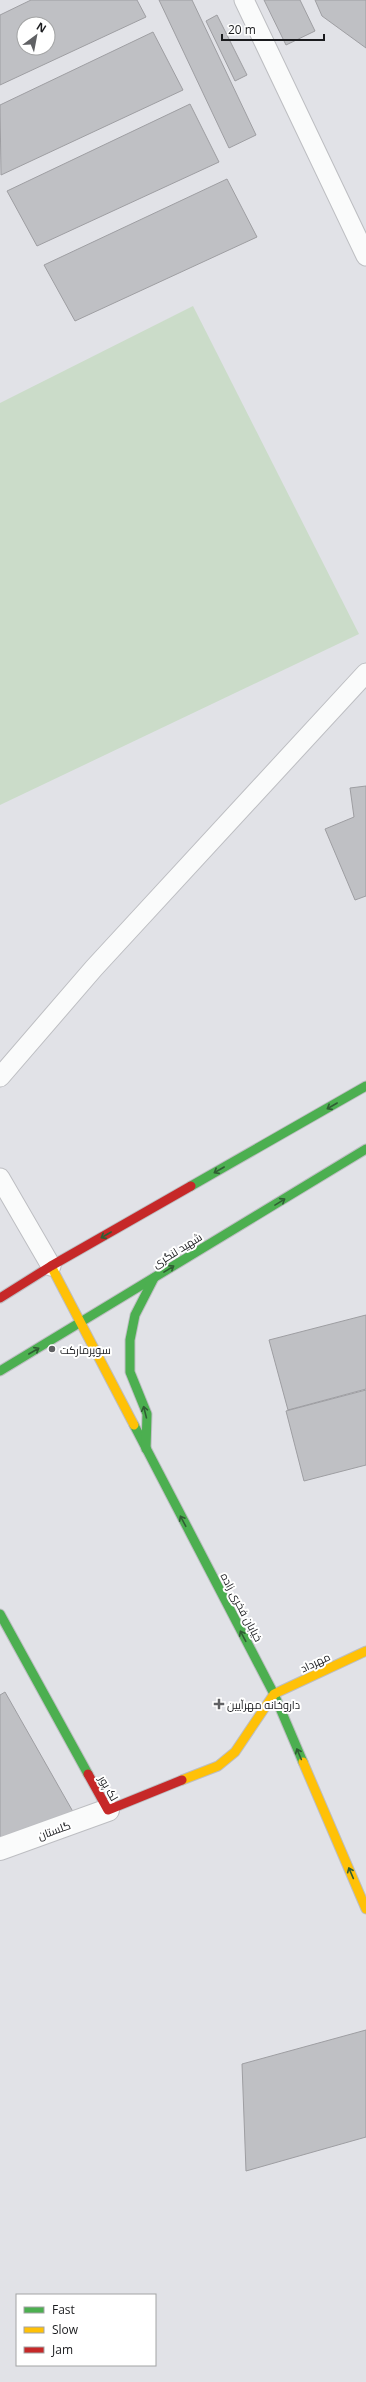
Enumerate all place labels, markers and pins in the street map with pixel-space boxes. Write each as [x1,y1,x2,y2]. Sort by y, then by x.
place label: سوپرمارکت [60,1342,111,1357]
marker: سوپرمارکت [47,1344,57,1354]
place label: داروخانه مهرآیین [227,1697,300,1712]
marker: داروخانه مهرآیین [214,1699,224,1709]

